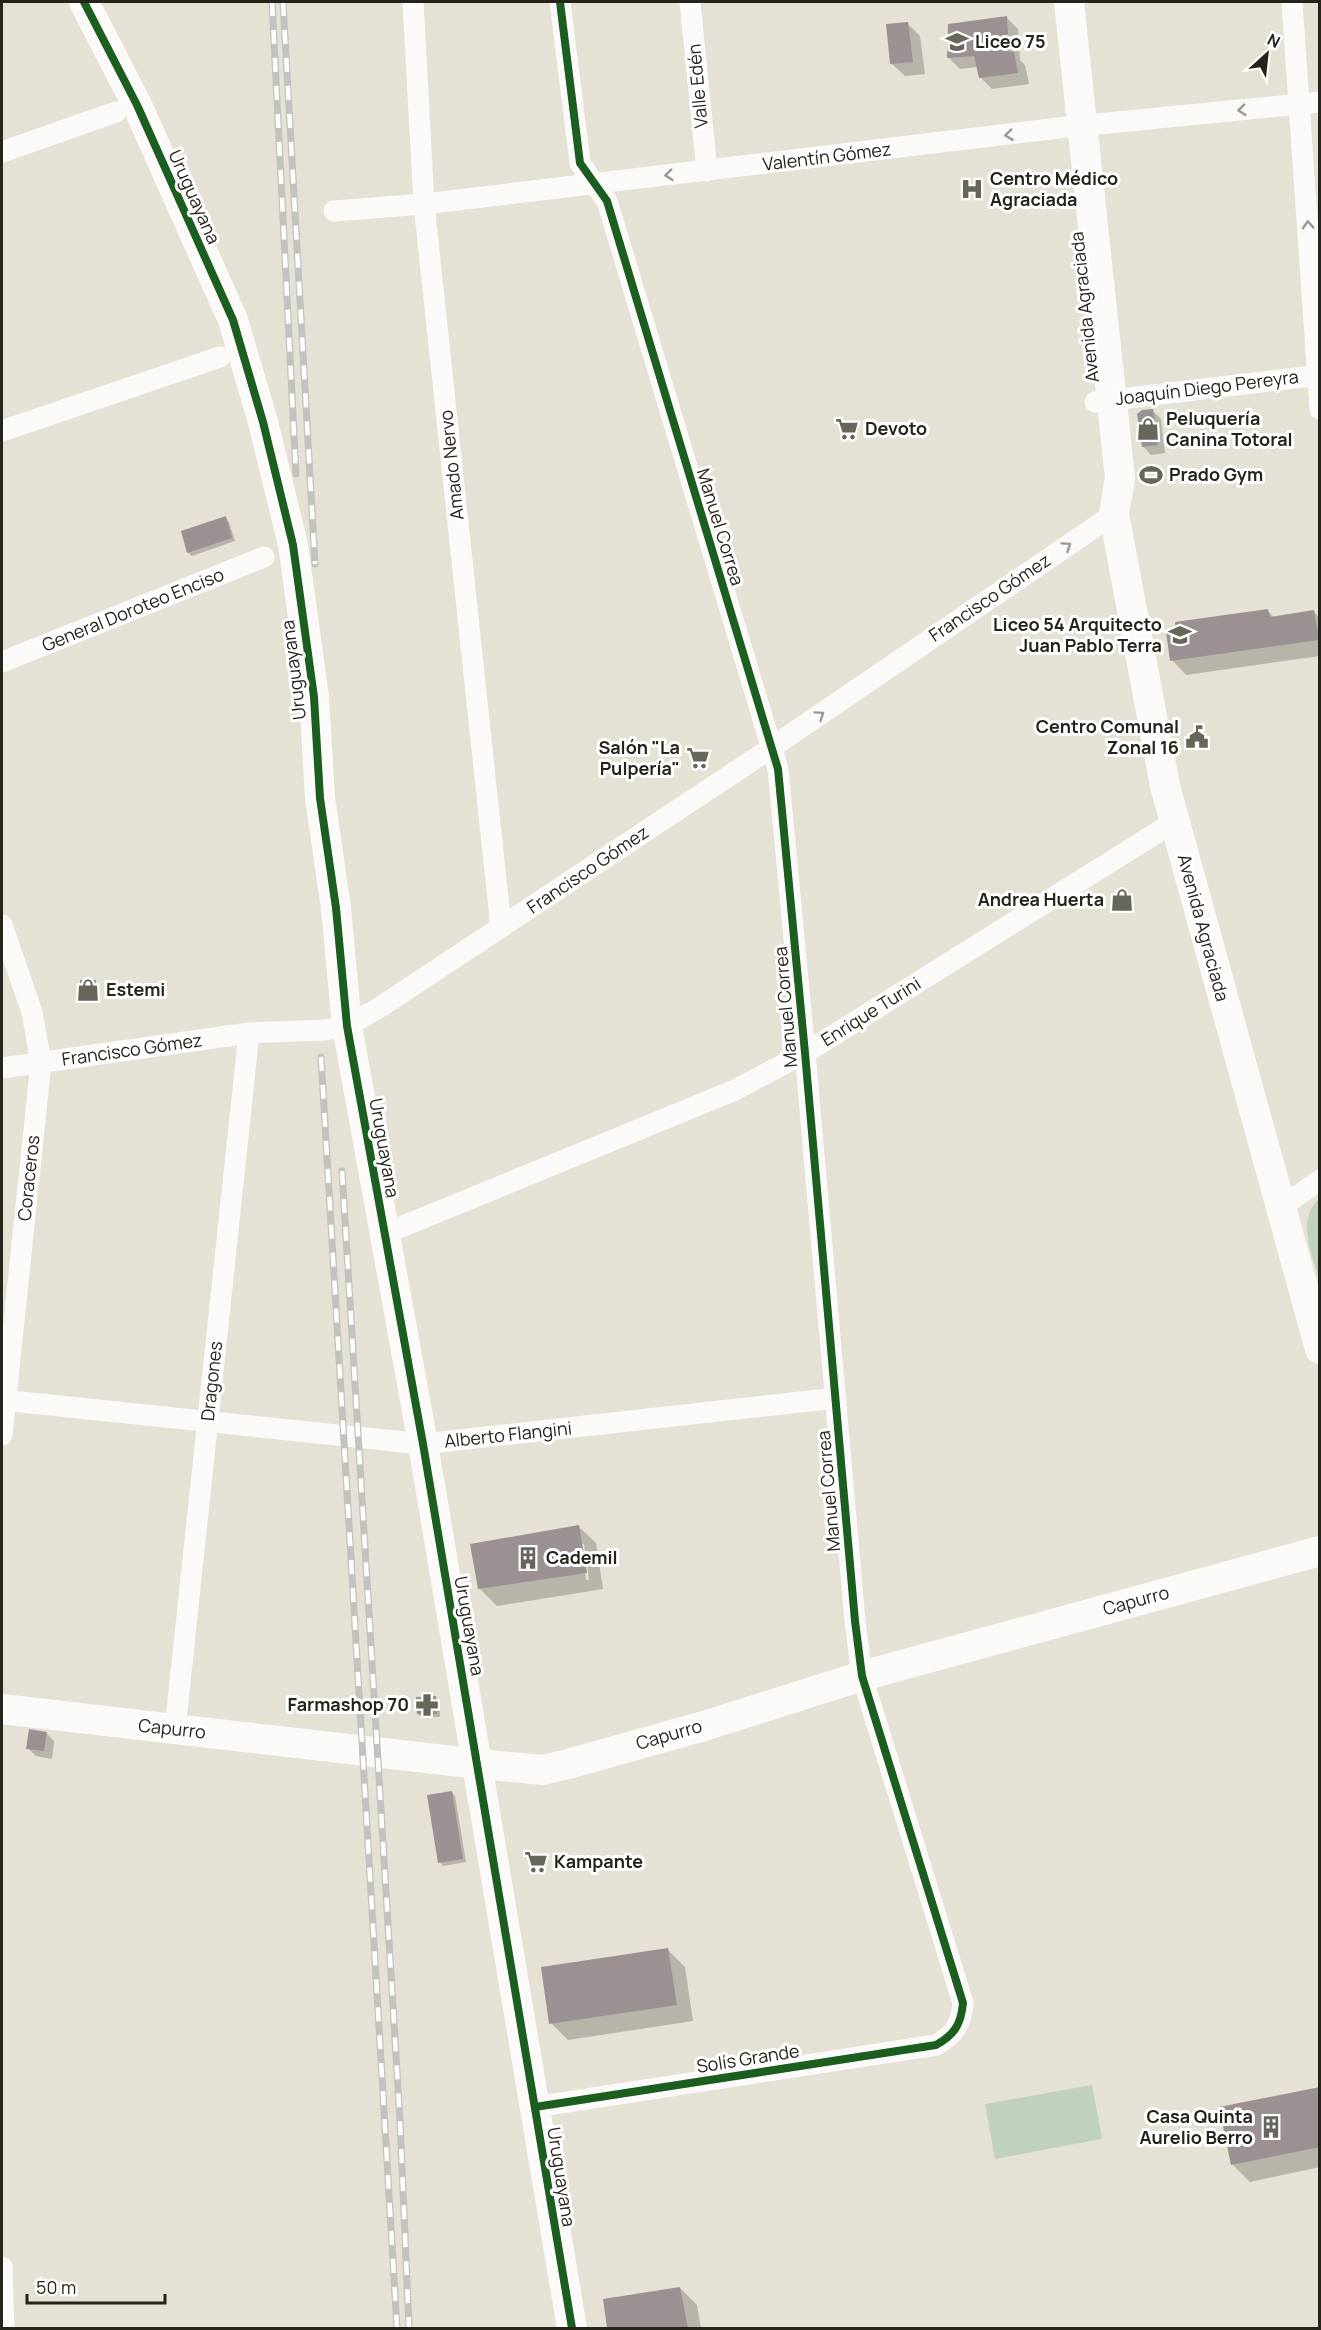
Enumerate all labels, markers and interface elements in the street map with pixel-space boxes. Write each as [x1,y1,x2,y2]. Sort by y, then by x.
north arrow [1237,24,1297,84]
text: N [1264,28,1284,53]
school or university icon: Liceo 75 [944,29,970,55]
place label: Liceo 75 [975,29,1045,53]
street label: Valle Edén [681,43,713,129]
one-way arrow [1237,103,1246,116]
one-way arrow [1004,128,1013,140]
street label: Valentín Gómez [761,136,893,176]
street label: Uruguayana [164,146,226,247]
place label: Centro Médico Agraciada [990,166,1118,211]
one-way arrow [665,168,674,181]
hospital icon: Centro Médico Agraciada [959,176,985,202]
one-way arrow [1301,221,1314,230]
street label: Avenida Agraciada [1064,230,1104,384]
street label: Joaquín Diego Pereyra [1114,364,1300,410]
place label: Peluquería Canina Totoral [1166,406,1293,451]
street label: Amado Nervo [433,409,469,521]
supermarket icon: Devoto [834,416,860,442]
place label: Devoto [865,416,927,440]
shop icon: Peluquería Canina Totoral [1135,416,1161,442]
sports icon: Prado Gym [1138,462,1164,488]
place label: Prado Gym [1169,462,1263,486]
street label: Manuel Correa [692,465,750,588]
one-way arrow [1061,542,1072,553]
street label: Francisco Gómez [924,548,1055,647]
street label: General Doroteo Enciso [38,562,227,657]
place label: Liceo 54 Arquitecto Juan Pablo Terra [993,612,1162,657]
street label: Uruguayana [275,619,311,721]
school or university icon: Liceo 54 Arquitecto Juan Pablo Terra [1167,622,1193,648]
one-way arrow [813,711,824,722]
place label: Centro Comunal Zonal 16 [1036,714,1179,759]
public building icon: Centro Comunal Zonal 16 [1184,724,1210,750]
place label: Salón "La Pulpería" [598,735,680,780]
supermarket icon: Salón "La Pulpería" [685,745,711,771]
street label: Francisco Gómez [522,820,653,919]
street label: Avenida Agraciada [1173,851,1235,1004]
place label: Andrea Huerta [978,887,1104,911]
shop icon: Andrea Huerta [1109,887,1135,913]
street label: Manuel Correa [768,946,802,1069]
street label: Enrique Turini [816,971,925,1051]
shop icon: Estemi [75,977,101,1003]
place label: Estemi [106,977,165,1001]
street label: Francisco Gómez [60,1027,204,1071]
street label: Uruguayana [364,1096,406,1199]
street label: Coraceros [12,1134,44,1222]
street label: Dragones [195,1340,227,1422]
street label: Alberto Flangini [443,1415,573,1453]
street label: Manuel Correa [811,1430,845,1553]
building icon: Cademil [515,1545,541,1571]
place label: Cademil [546,1545,618,1569]
street label: Uruguayana [449,1574,491,1677]
street label: Capurro [1100,1580,1172,1620]
place label: Farmashop 70 [288,1692,409,1716]
pharmacy icon: Farmashop 70 [414,1692,440,1718]
street label: Capurro [137,1713,207,1743]
street label: Capurro [633,1713,705,1755]
supermarket icon: Kampante [523,1849,549,1875]
place label: Kampante [554,1849,643,1873]
street label: Solís Grande [695,2038,801,2078]
place label: Casa Quinta Aurelio Berro [1140,2104,1253,2149]
building icon: Casa Quinta Aurelio Berro [1258,2114,1284,2140]
street label: Uruguayana [542,2125,582,2228]
scale bar [27,2267,165,2305]
text: 50 m [36,2275,76,2299]

